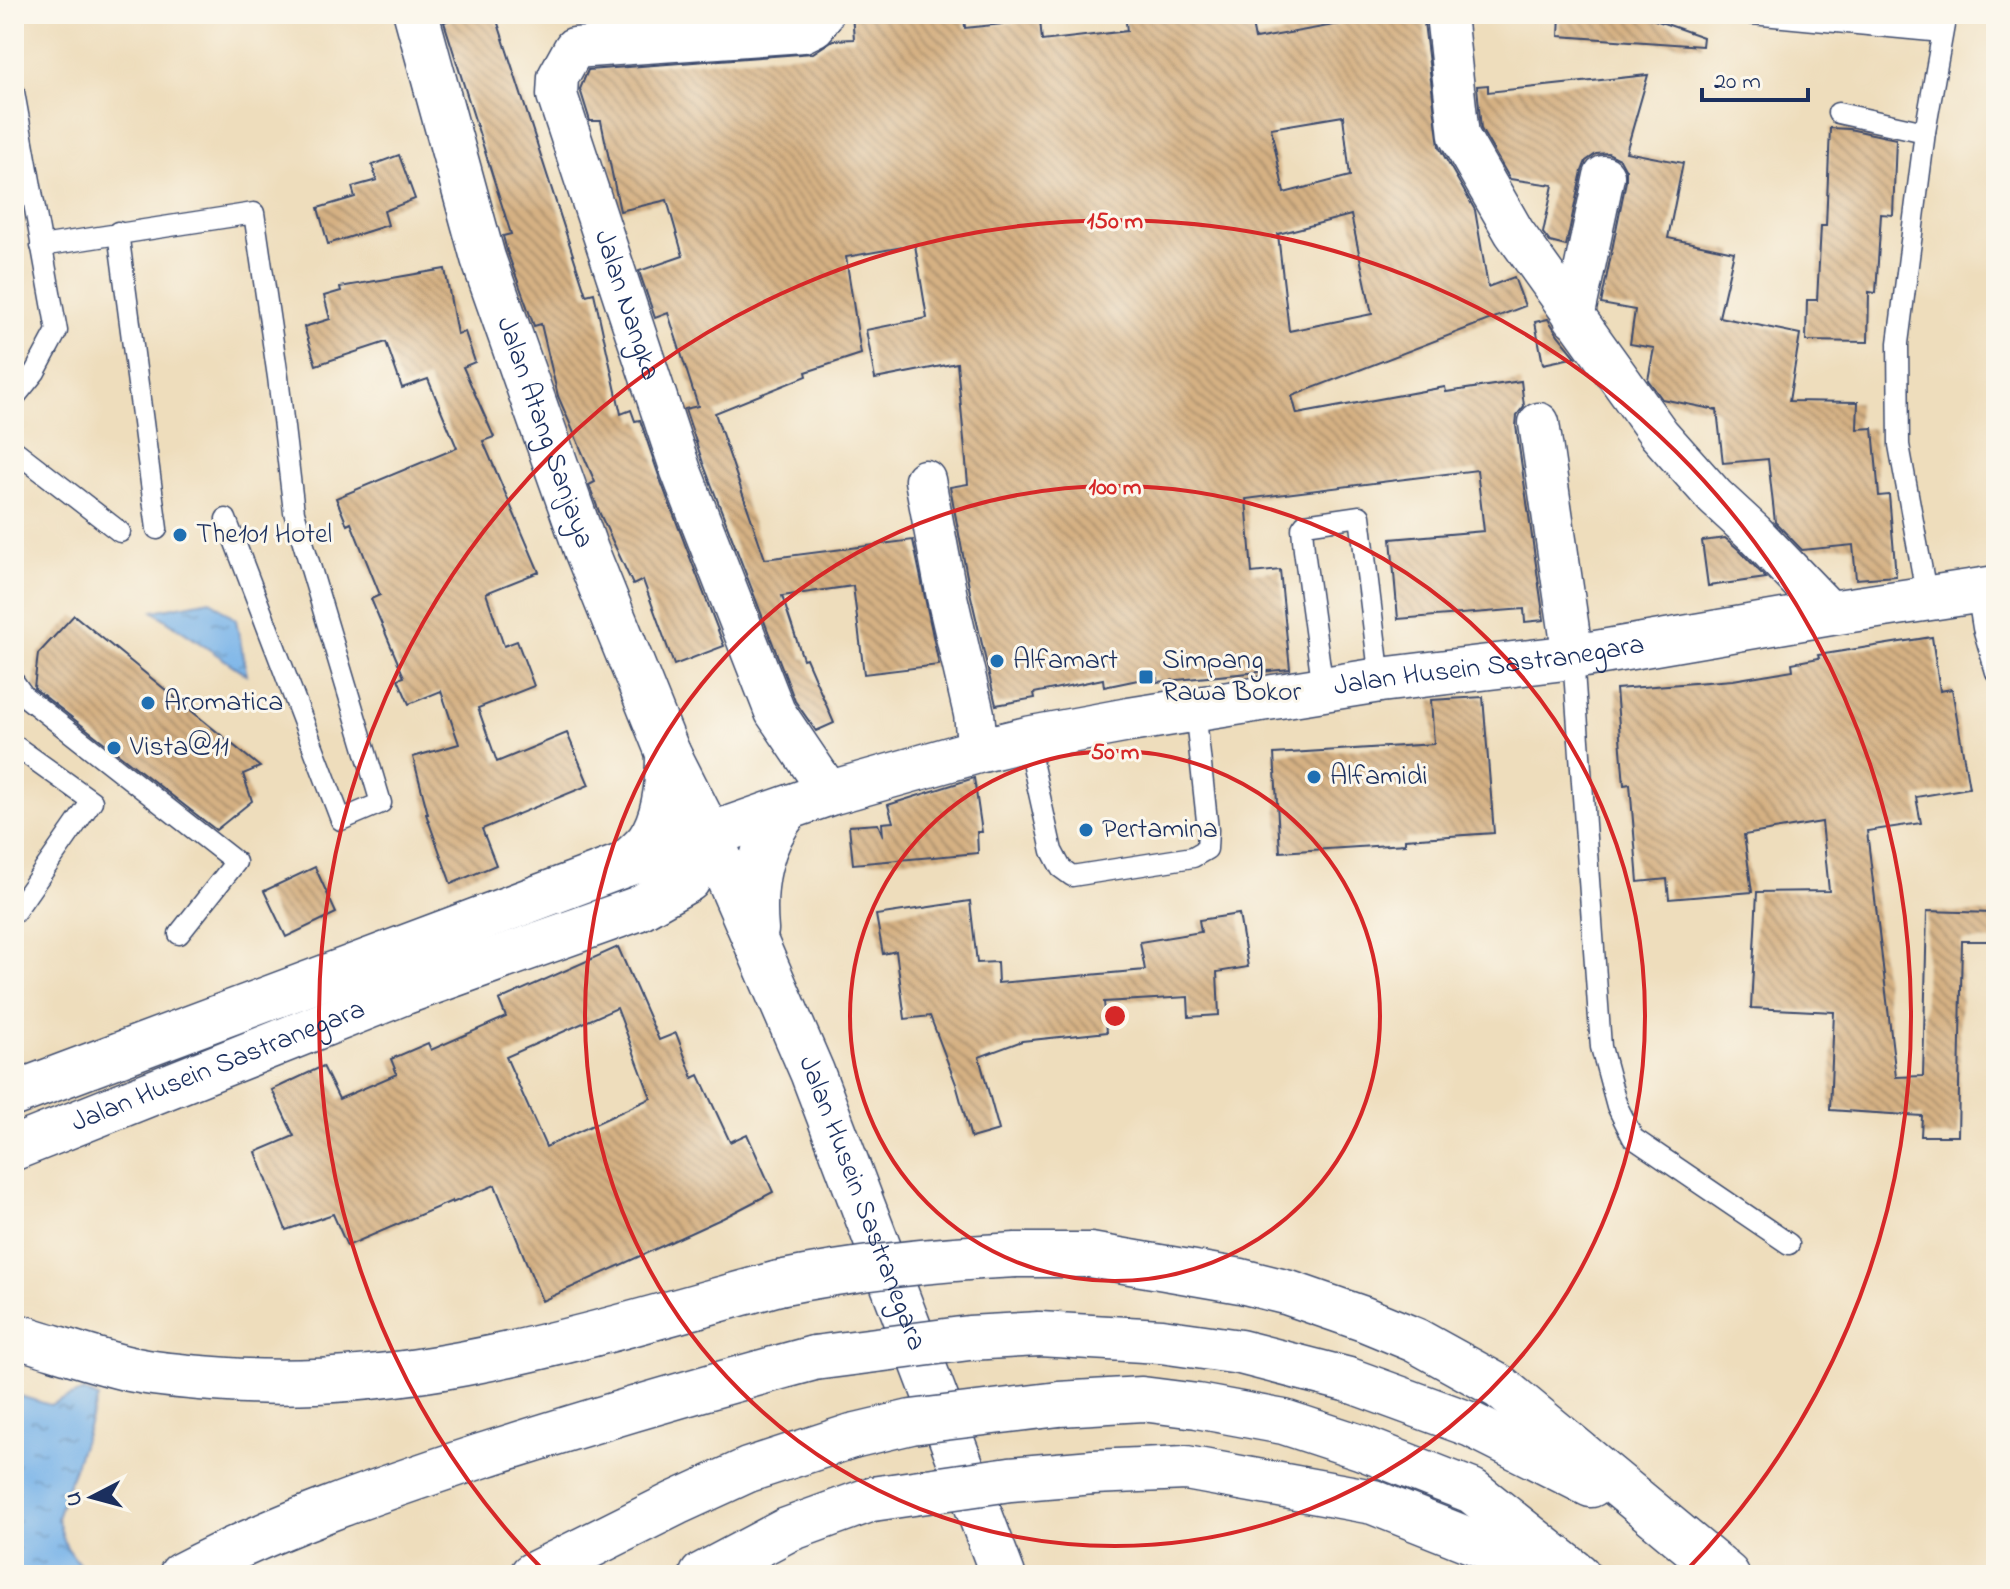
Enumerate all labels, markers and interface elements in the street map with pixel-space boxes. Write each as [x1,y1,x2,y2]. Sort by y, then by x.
scale bar [1702,52,1808,102]
text: 20 m [1714,65,1761,100]
text: 150 m [1087,205,1144,240]
street label: Jalan Nangka [582,225,670,386]
street label: Jalan Atang Sanjaya [485,311,604,554]
text: 100 m [1089,471,1142,506]
place label: The101 Hotel [196,515,332,556]
marker: The101 Hotel [171,526,189,544]
street label: Jalan Husein Sastranegara [1331,625,1647,708]
place label: Alfamart [1013,641,1118,682]
place label: Simpang Rawa Bokor [1162,641,1301,714]
marker: Alfamart [988,652,1006,670]
marker: Simpang Rawa Bokor [1137,668,1155,686]
place label: Aromatica [164,683,283,724]
marker: Aromatica [139,694,157,712]
place label: Vista@11 [129,728,229,769]
text: 50 m [1091,736,1140,771]
marker: Vista@11 [105,739,123,757]
place label: Alfamidi [1330,757,1428,798]
marker: Alfamidi [1305,768,1323,786]
place label: Pertamina [1102,810,1218,851]
marker: Pertamina [1077,821,1095,839]
street label: Jalan Husein Sastranegara [65,989,371,1143]
centre of rings [1101,1002,1129,1030]
street label: Jalan Husein Sastranegara [787,1049,936,1357]
north arrow [52,1457,132,1537]
text: U [58,1490,92,1507]

